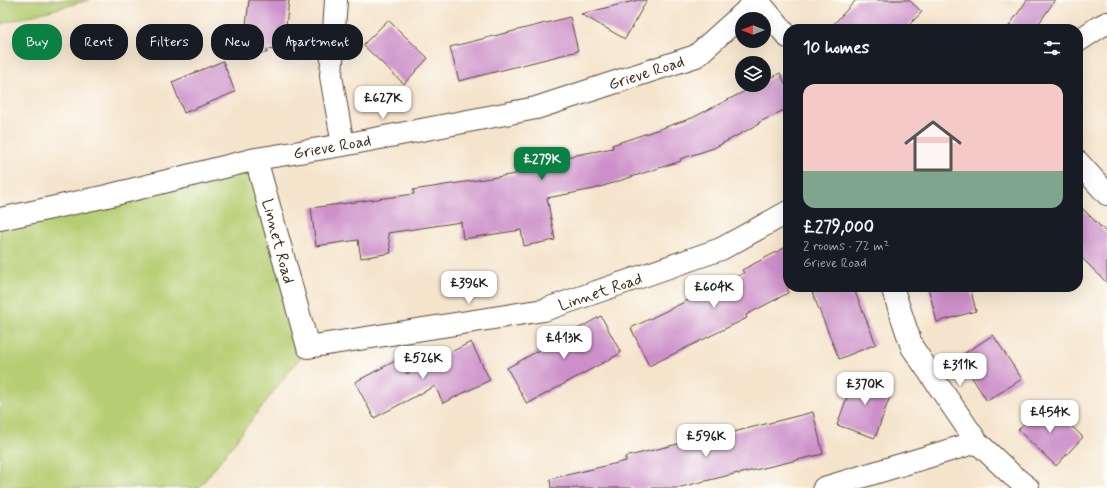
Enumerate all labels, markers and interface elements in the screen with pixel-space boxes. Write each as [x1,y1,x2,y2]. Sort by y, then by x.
north arrow [735,12,771,48]
map controls [735,12,771,92]
chip: Buy [12,24,62,60]
chip: Rent [70,24,128,60]
chip: Filters [136,24,203,60]
chip: New [211,24,264,60]
chip: Apartment [272,24,363,60]
text: 10 homes [803,37,869,59]
icon: filters [1041,37,1063,59]
street label: Grieve Road [606,51,687,96]
button: layers [735,56,771,92]
pin: £627K [355,86,411,120]
text: £627K [363,90,403,107]
icon: home [897,110,969,182]
street label: Grieve Road [292,130,373,165]
pin: £279K [514,147,570,181]
text: £279K [523,151,561,168]
street label: Linnet Road [256,197,299,286]
text: £279,000 [803,216,874,238]
text: 2 rooms · 72 m² [803,238,889,255]
text: Grieve Road [803,255,867,272]
street label: Linnet Road [556,268,645,317]
pin: £396K [441,271,497,305]
text: £396K [450,275,488,292]
pin: £604K [686,275,742,309]
text: £604K [694,279,734,296]
pin: £413K [536,326,592,360]
text: £413K [546,330,582,347]
pin: £526K [395,346,451,380]
text: £526K [403,350,443,367]
pin: £311K [932,353,988,387]
text: £311K [943,357,977,374]
pin: £370K [837,372,893,406]
text: £370K [846,376,884,393]
pin: £454K [1022,400,1078,434]
text: £454K [1030,404,1070,421]
pin: £596K [678,424,734,458]
text: £596K [686,428,726,445]

